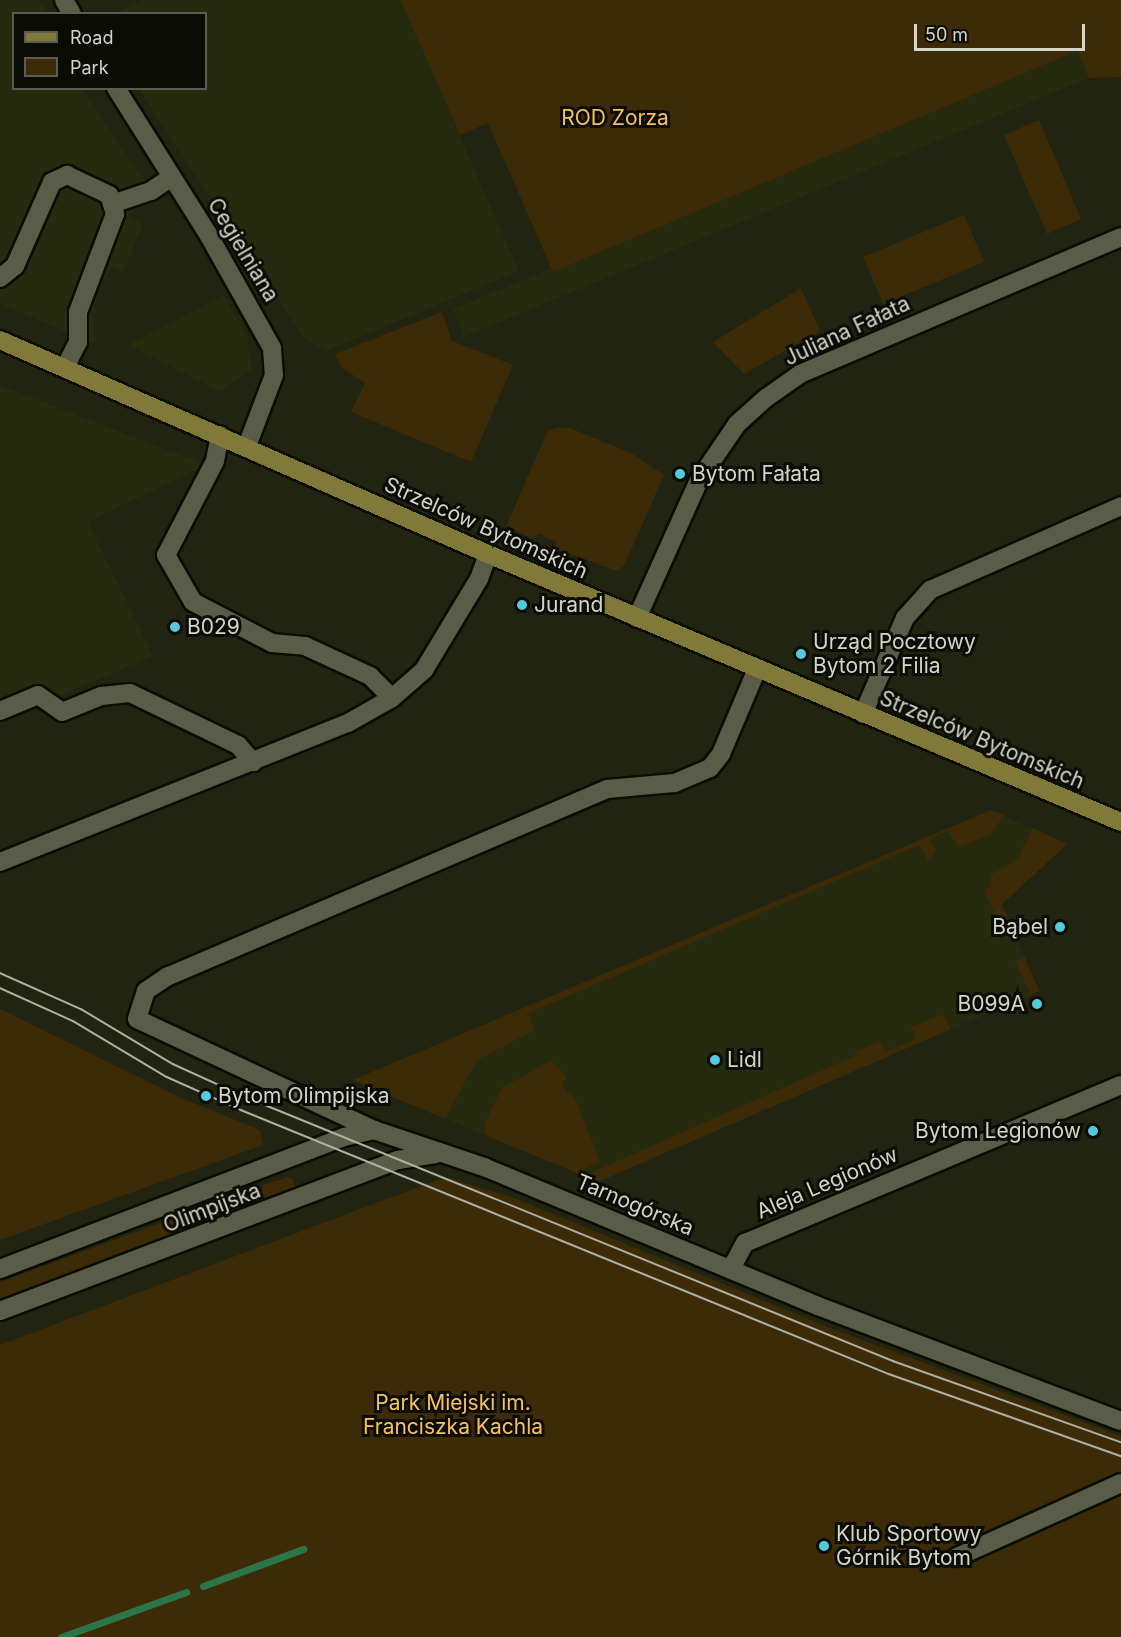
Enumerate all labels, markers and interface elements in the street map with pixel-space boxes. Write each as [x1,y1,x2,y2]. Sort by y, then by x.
legend [12,12,207,90]
scale bar [917,12,1088,50]
text: 50 m [925,24,968,45]
text: Road [70,27,113,48]
text: Park [70,57,109,78]
park label: ROD Zorza [561,105,669,131]
street label: Cegielniana [202,194,284,306]
street label: Juliana Fałata [780,291,914,371]
place label: Bytom Fałata [692,461,821,487]
marker: Bytom Fałata [673,467,687,481]
street label: Strzelców Bytomskich [380,472,592,584]
place label: Jurand [534,592,603,618]
marker: Jurand [515,598,529,612]
place label: B029 [187,614,240,640]
marker: B029 [168,620,182,634]
place label: Urząd Pocztowy Bytom 2 Filia [813,629,976,679]
marker: Urząd Pocztowy Bytom 2 Filia [794,647,808,661]
street label: Strzelców Bytomskich [876,685,1088,795]
place label: Bąbel [992,914,1048,940]
marker: Bąbel [1053,920,1067,934]
place label: B099A [957,991,1025,1017]
marker: B099A [1030,997,1044,1011]
place label: Lidl [727,1047,762,1073]
marker: Lidl [708,1053,722,1067]
place label: Bytom Olimpijska [218,1083,389,1109]
marker: Bytom Olimpijska [199,1089,213,1103]
place label: Bytom Legionów [915,1118,1081,1144]
marker: Bytom Legionów [1086,1124,1100,1138]
street label: Aleja Legionów [753,1142,901,1224]
street label: Tarnogórska [573,1169,697,1241]
street label: Olimpijska [160,1178,264,1238]
park label: Park Miejski im. Franciszka Kachla [363,1390,543,1440]
place label: Klub Sportowy Górnik Bytom [836,1521,981,1571]
marker: Klub Sportowy Górnik Bytom [817,1539,831,1553]

